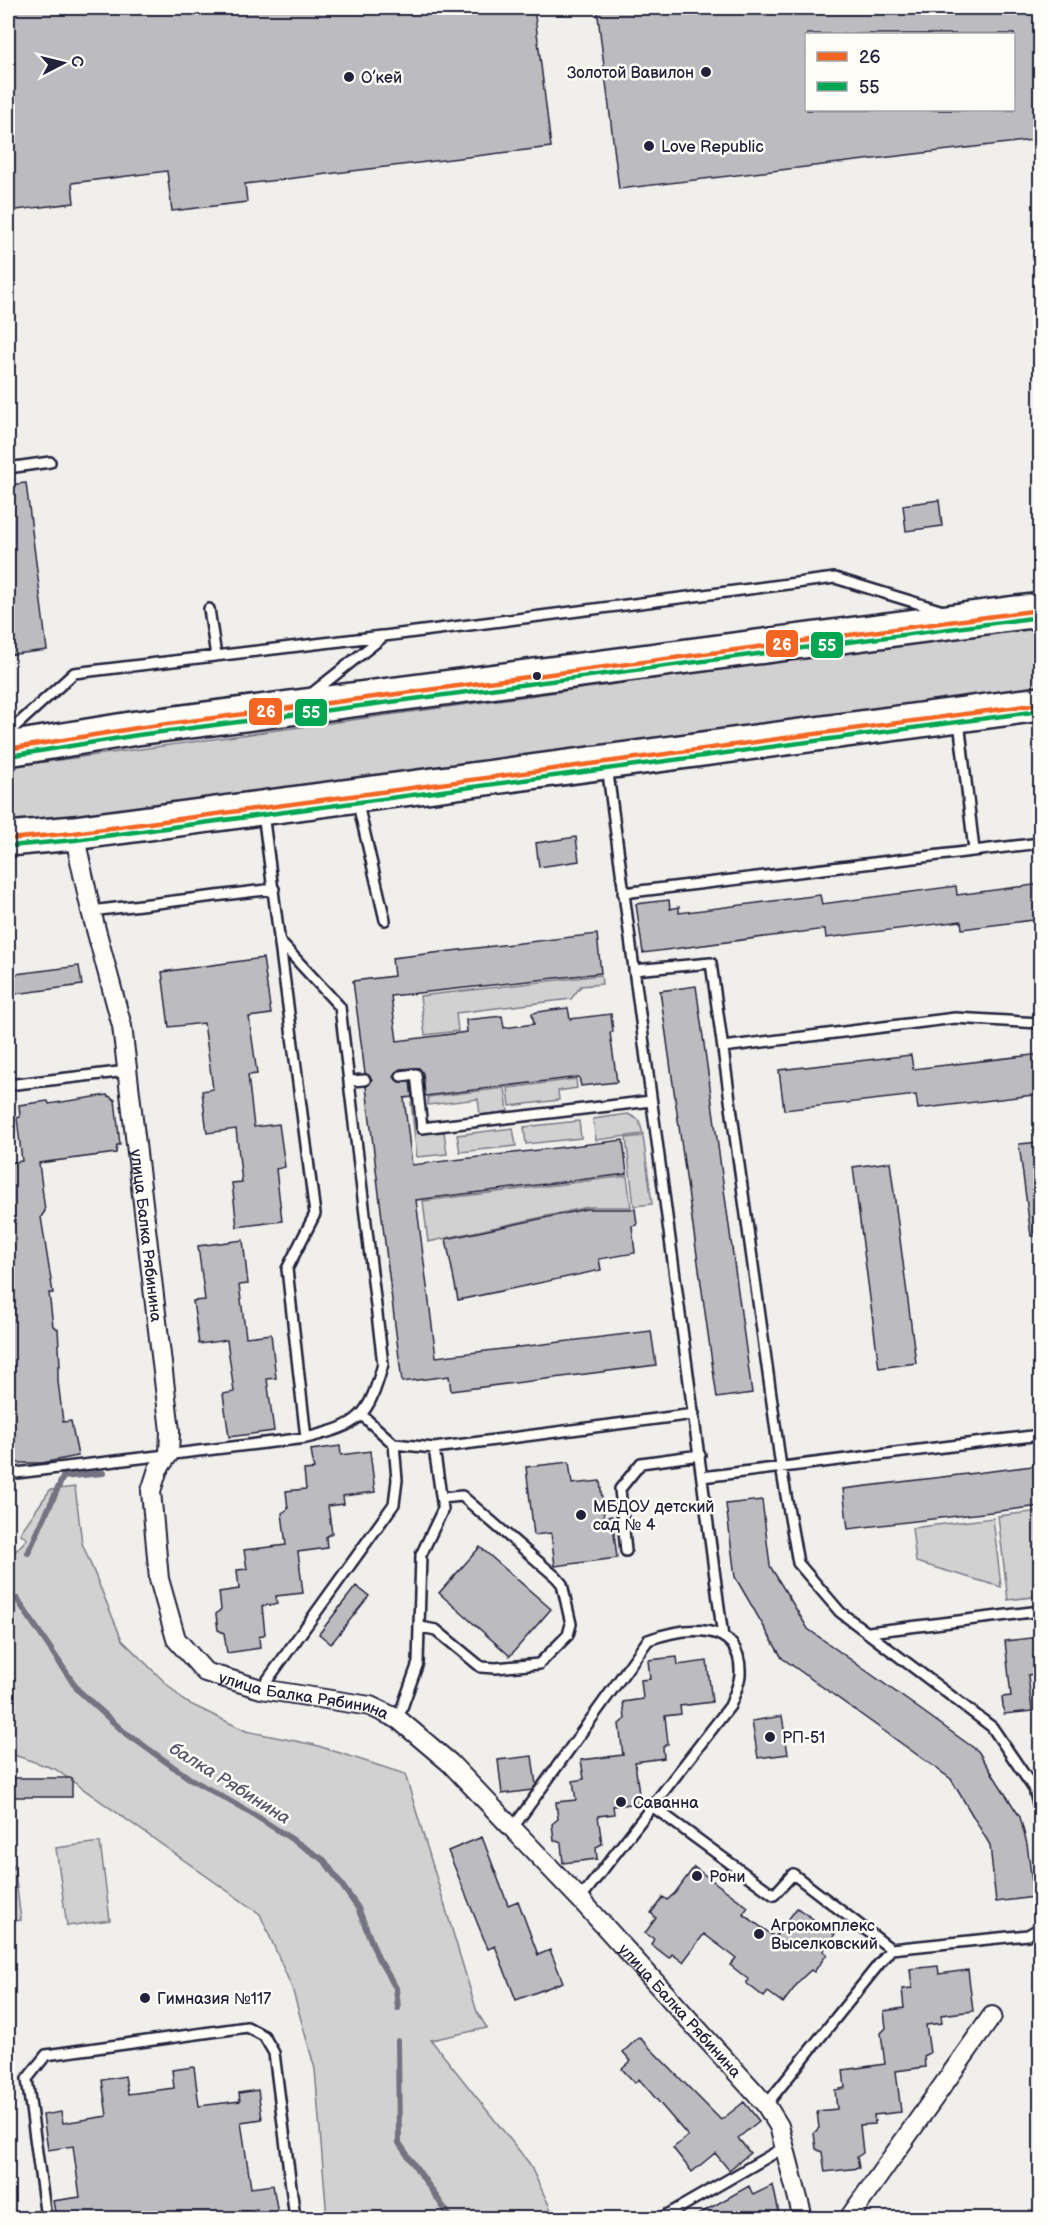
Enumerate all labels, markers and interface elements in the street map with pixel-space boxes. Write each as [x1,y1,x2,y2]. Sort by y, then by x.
north arrow [33,33,93,93]
legend [805,33,1015,111]
text: 26 [859,47,881,68]
text: С [66,55,87,68]
place label: Золотой Вавилон [567,64,694,83]
marker: Золотой Вавилон [699,65,713,79]
place label: О’кей [361,69,402,88]
marker: О’кей [342,70,356,84]
text: 55 [859,77,880,98]
place label: Love Republic [661,138,764,157]
marker: Love Republic [642,139,656,153]
line badge: 26 [765,629,799,658]
line badge: 55 [810,631,844,659]
text: 26 [772,636,792,655]
text: 55 [818,637,836,656]
unlabelled marker [531,670,543,682]
line badge: 26 [248,697,283,726]
line badge: 55 [294,698,328,727]
text: 26 [256,703,276,722]
text: 55 [302,704,320,723]
street label: улица Балка Рябинина [126,1148,165,1324]
place label: МБДОУ детский сад № 4 [593,1498,715,1535]
marker: МБДОУ детский сад № 4 [574,1508,588,1522]
street label: улица Балка Рябинина [216,1669,392,1725]
place label: РП-51 [782,1729,825,1748]
marker: РП-51 [763,1730,777,1744]
water label: балка Рябинина [166,1738,294,1829]
place label: Саванна [633,1794,699,1813]
marker: Саванна [614,1795,628,1809]
place label: Рони [709,1868,745,1887]
marker: Рони [690,1869,704,1883]
place label: Агрокомплекс Выселковский [770,1917,878,1954]
marker: Агрокомплекс Выселковский [752,1927,766,1941]
street label: улица Балка Рябинина [614,1940,745,2082]
place label: Гимназия №117 [157,1990,271,2009]
marker: Гимназия №117 [138,1991,152,2005]

